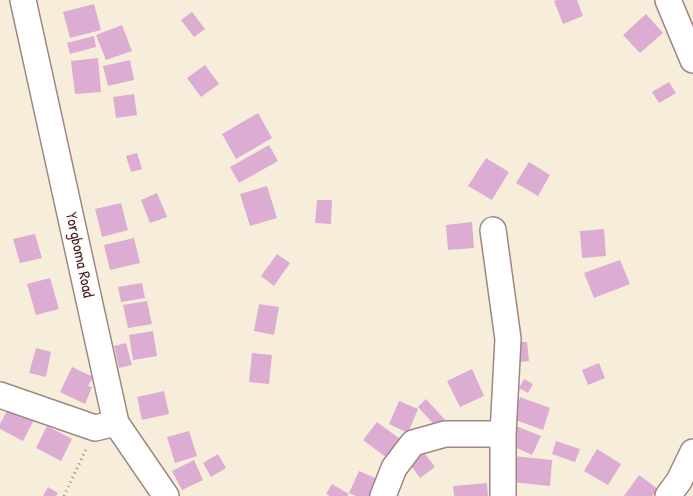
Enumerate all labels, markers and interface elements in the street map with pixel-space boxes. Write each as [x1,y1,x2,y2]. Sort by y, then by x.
street label: Yorgboma Road [61,211,97,299]

